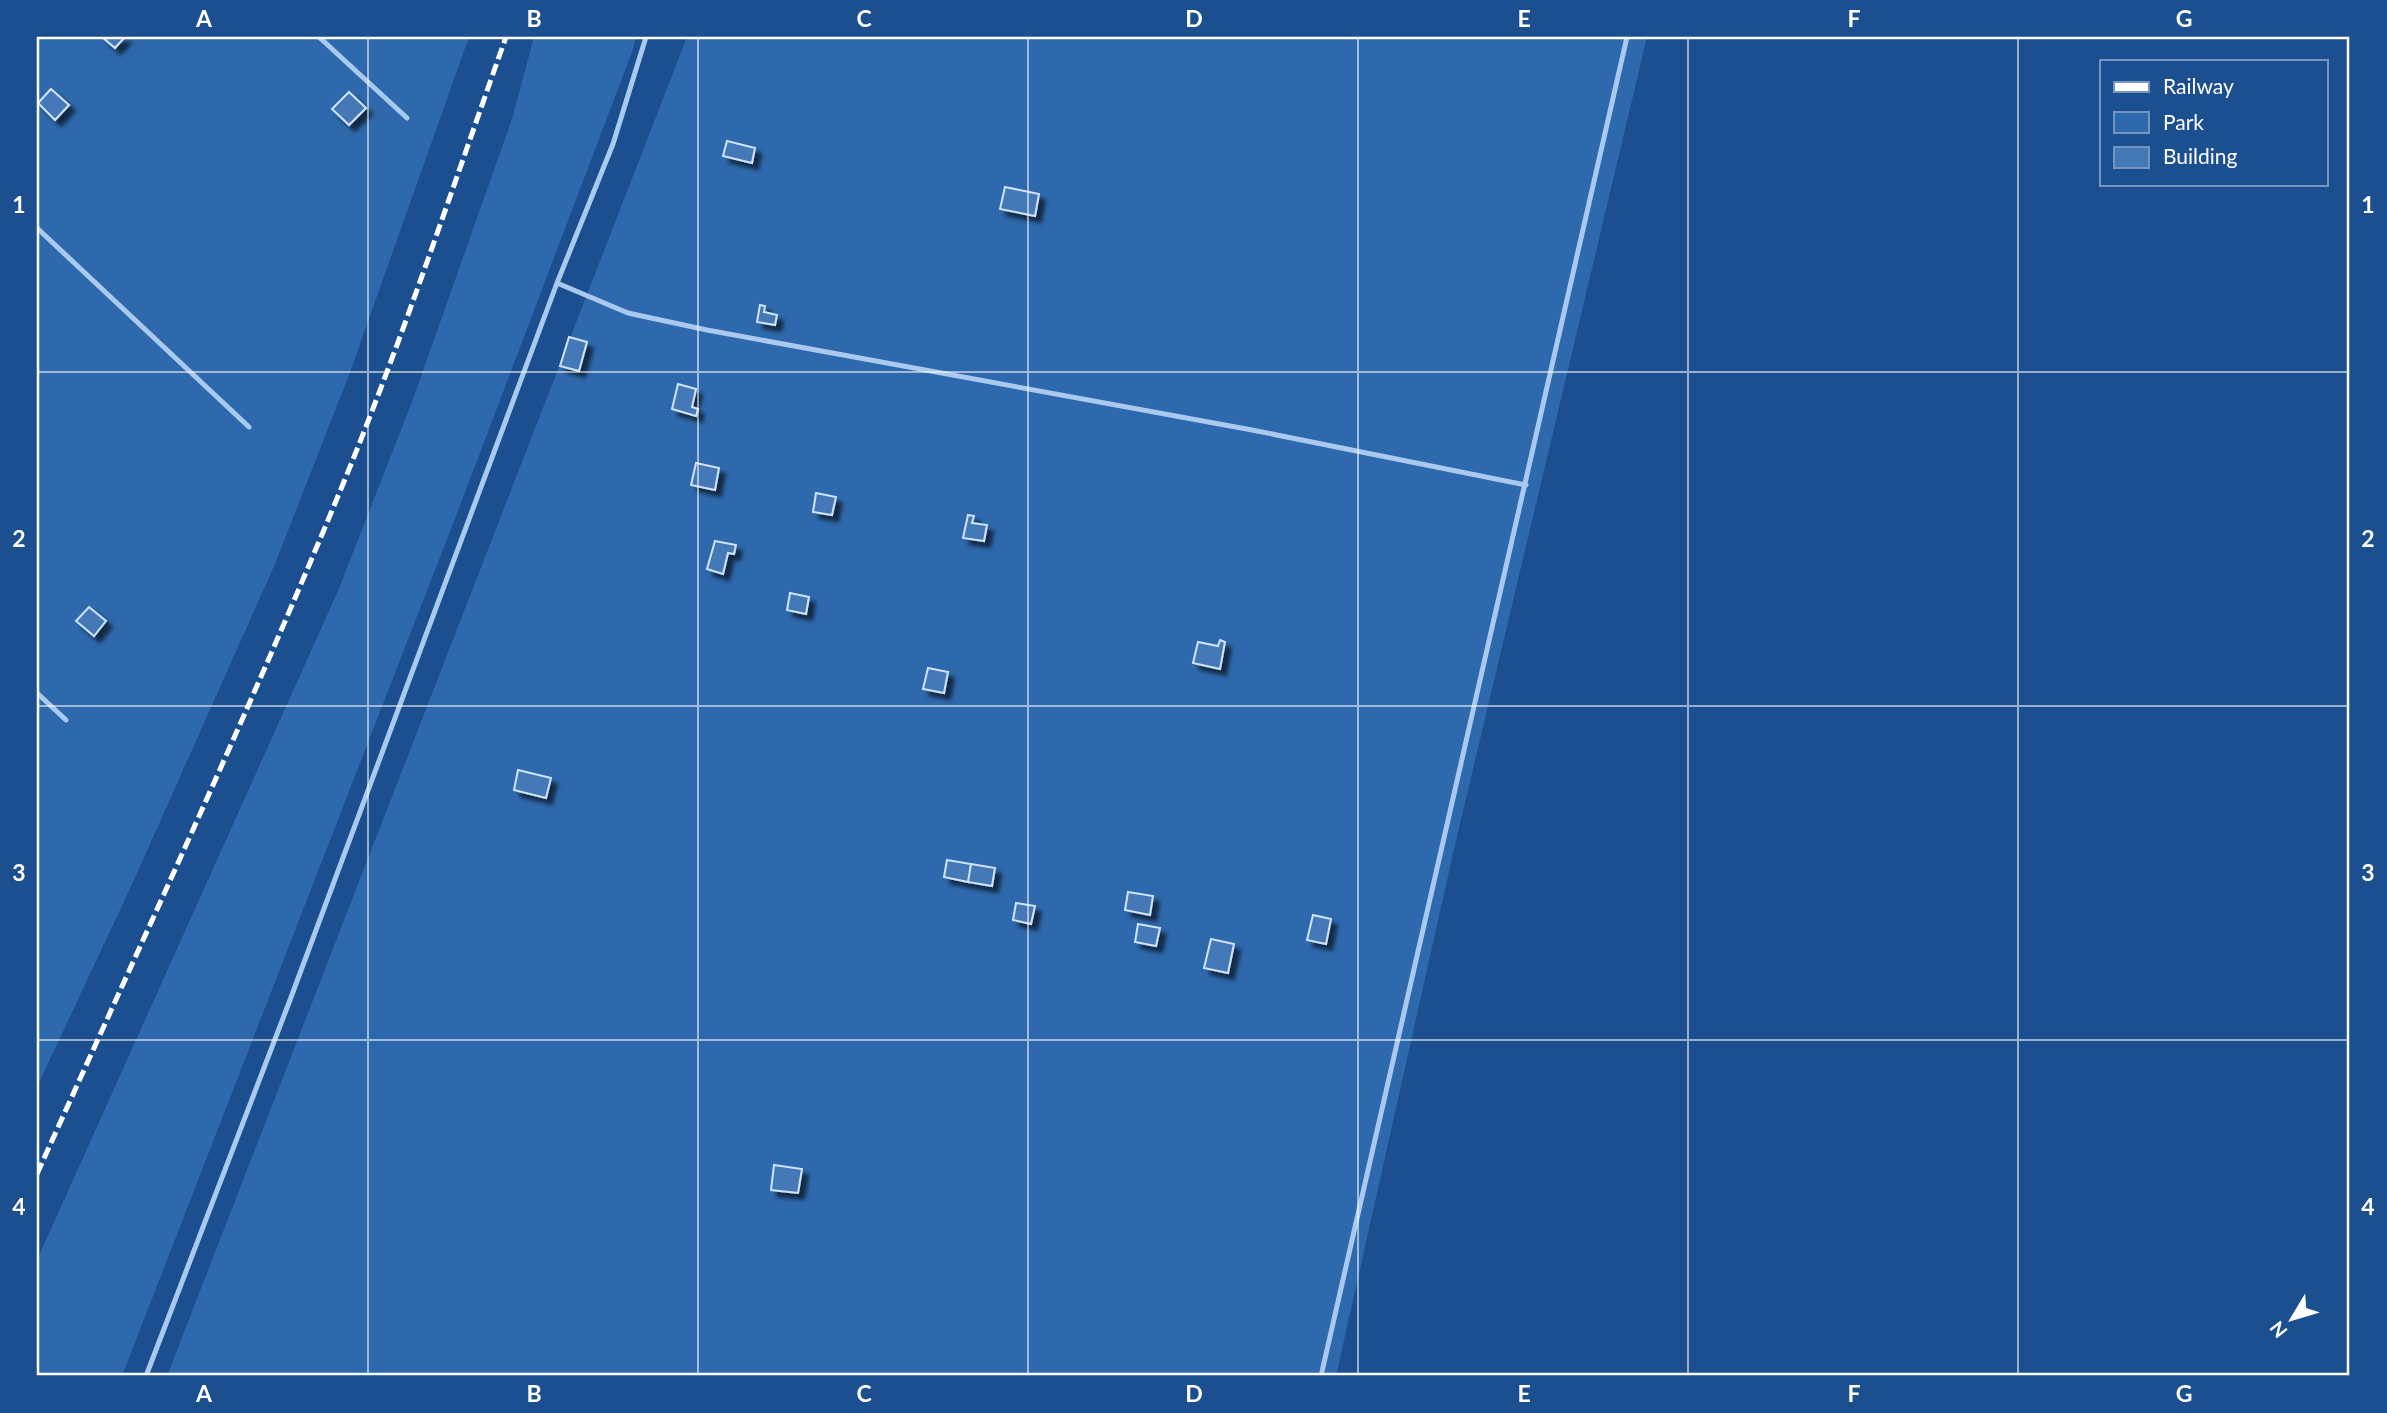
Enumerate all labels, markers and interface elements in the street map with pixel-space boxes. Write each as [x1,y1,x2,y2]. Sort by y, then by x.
text: A [195,4,213,32]
text: B [526,4,542,32]
text: C [856,4,872,32]
text: D [1185,4,1203,32]
text: E [1517,4,1531,32]
text: F [1847,4,1861,32]
text: G [2176,4,2192,32]
legend [2100,60,2328,186]
text: Railway [2163,73,2234,98]
text: Park [2163,109,2204,134]
text: Building [2163,143,2238,168]
text: 1 [12,190,26,218]
text: 1 [2361,190,2375,218]
text: 2 [12,524,26,552]
text: 2 [2361,524,2375,552]
text: 3 [12,858,26,886]
text: 3 [2361,858,2375,886]
text: 4 [12,1192,26,1220]
text: 4 [2361,1192,2375,1220]
north arrow [2258,1284,2328,1354]
text: N [2265,1317,2292,1343]
text: A [195,1379,213,1407]
text: B [526,1379,542,1407]
text: C [856,1379,872,1407]
text: D [1185,1379,1203,1407]
text: E [1517,1379,1531,1407]
text: F [1847,1379,1861,1407]
text: G [2176,1379,2192,1407]

